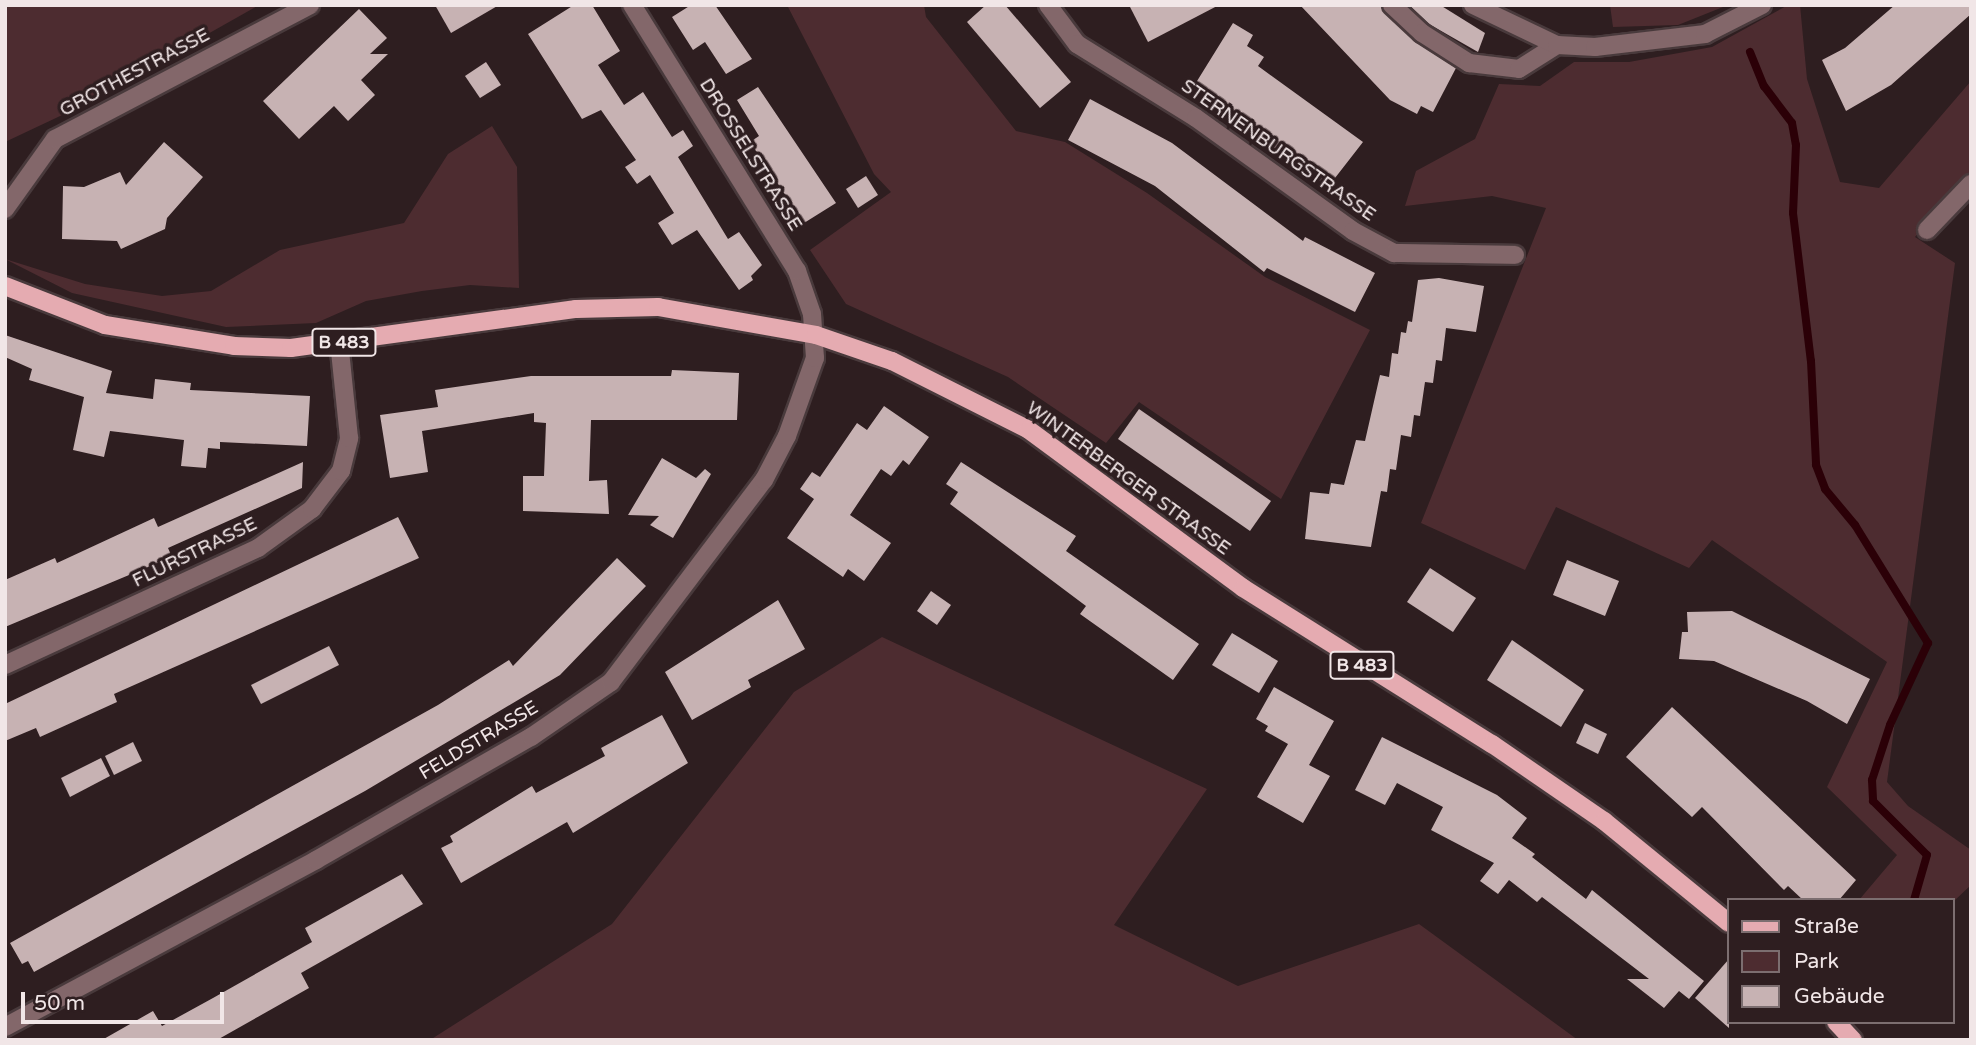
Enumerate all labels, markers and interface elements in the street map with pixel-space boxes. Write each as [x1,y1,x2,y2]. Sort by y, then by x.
street label: GROTHESTRASSE [56,24,214,122]
street label: DROSSELSTRASSE [694,75,806,235]
street label: STERNENBURGSTRASSE [1176,75,1380,227]
road number: B 483 [311,328,377,356]
street label: WINTERBERGER STRASSE [1022,397,1234,561]
street label: FLURSTRASSE [129,513,261,593]
road number: B 483 [1329,650,1395,680]
street label: FELDSTRASSE [415,697,543,785]
legend [1728,898,1955,1024]
text: Straße [1794,914,1859,939]
text: Park [1794,949,1839,974]
scale bar [24,978,228,1022]
text: Gebäude [1794,984,1885,1009]
text: 50 m [34,991,85,1016]

